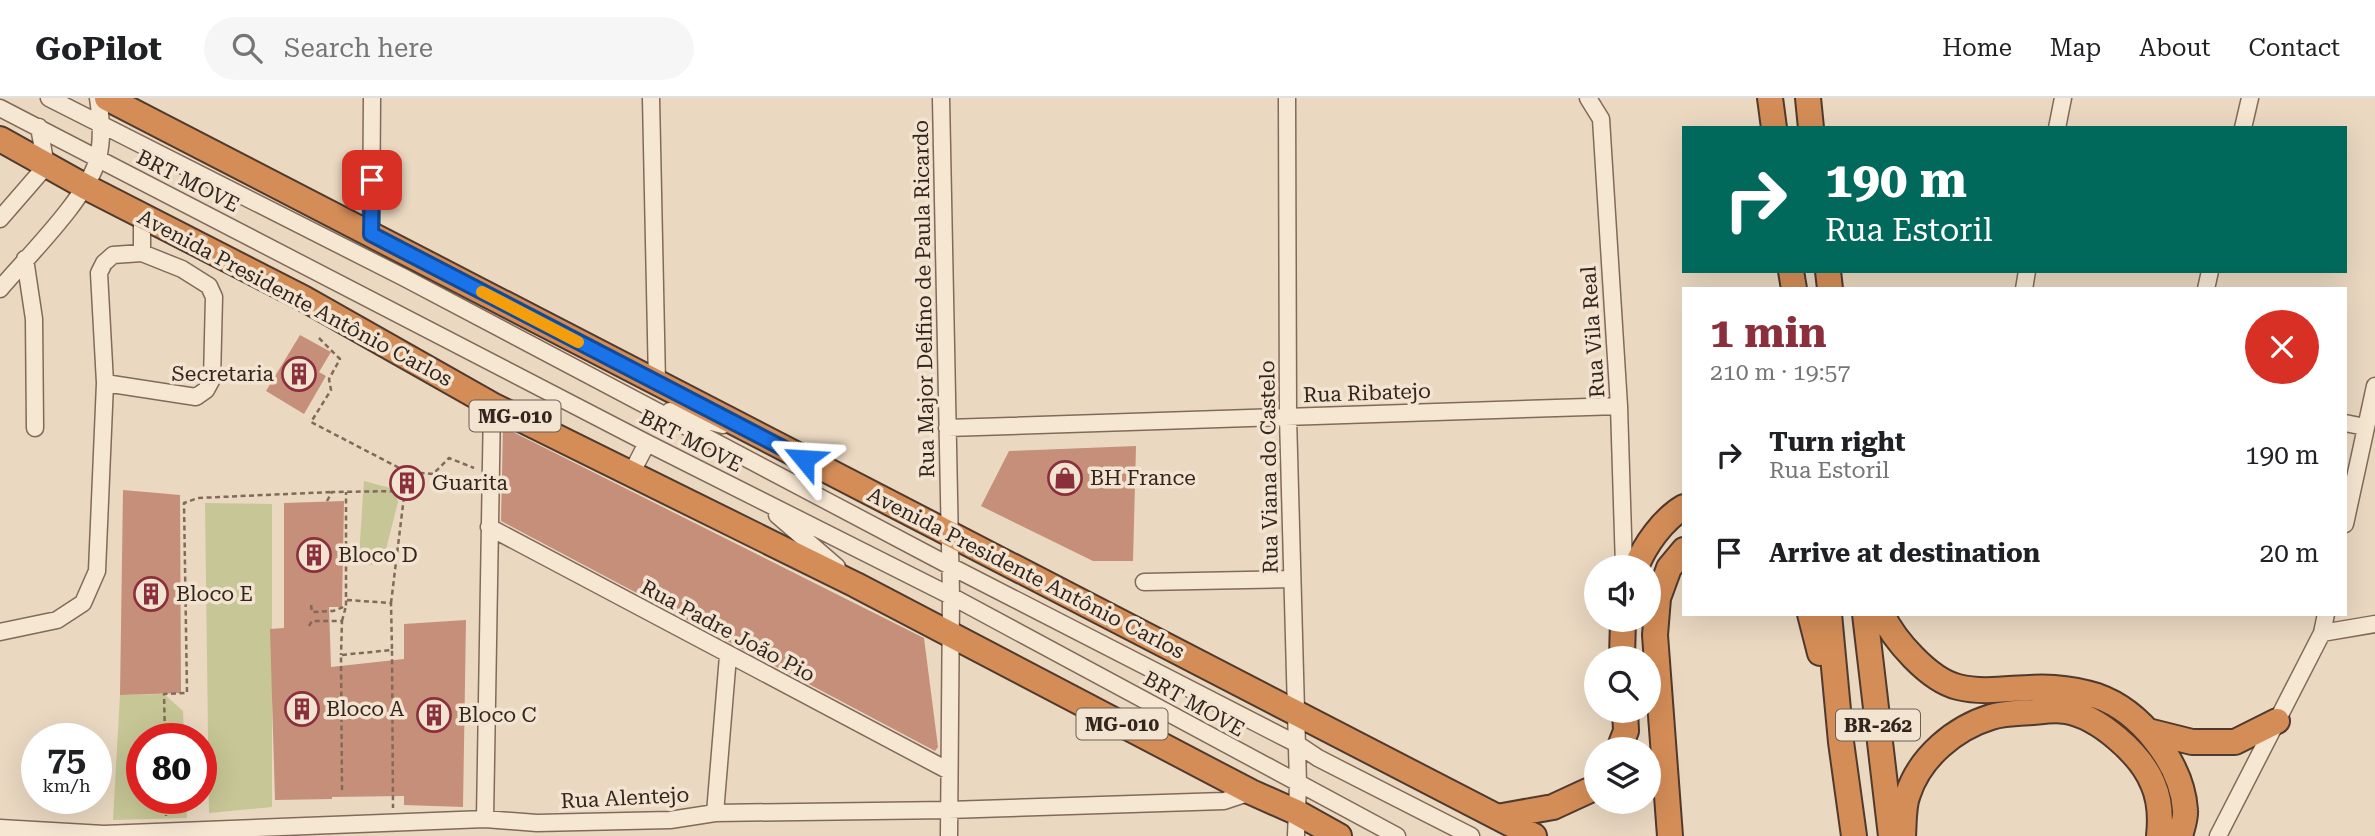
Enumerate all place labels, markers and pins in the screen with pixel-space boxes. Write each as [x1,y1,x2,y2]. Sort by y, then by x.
pin [342,150,402,210]
building icon: Secretaria [280,355,318,393]
place label: Secretaria [171,362,275,386]
shop icon: BH France [1046,459,1084,497]
building icon: Guarita [388,464,426,502]
place label: BH France [1090,466,1196,490]
place label: Guarita [432,471,508,495]
building icon: Bloco D [295,536,333,574]
place label: Bloco D [338,543,418,567]
building icon: Bloco E [132,575,170,613]
place label: Bloco E [176,582,253,606]
building icon: Bloco A [283,690,321,728]
building icon: Bloco C [415,696,453,734]
place label: Bloco A [326,697,404,721]
place label: Bloco C [458,703,536,727]

